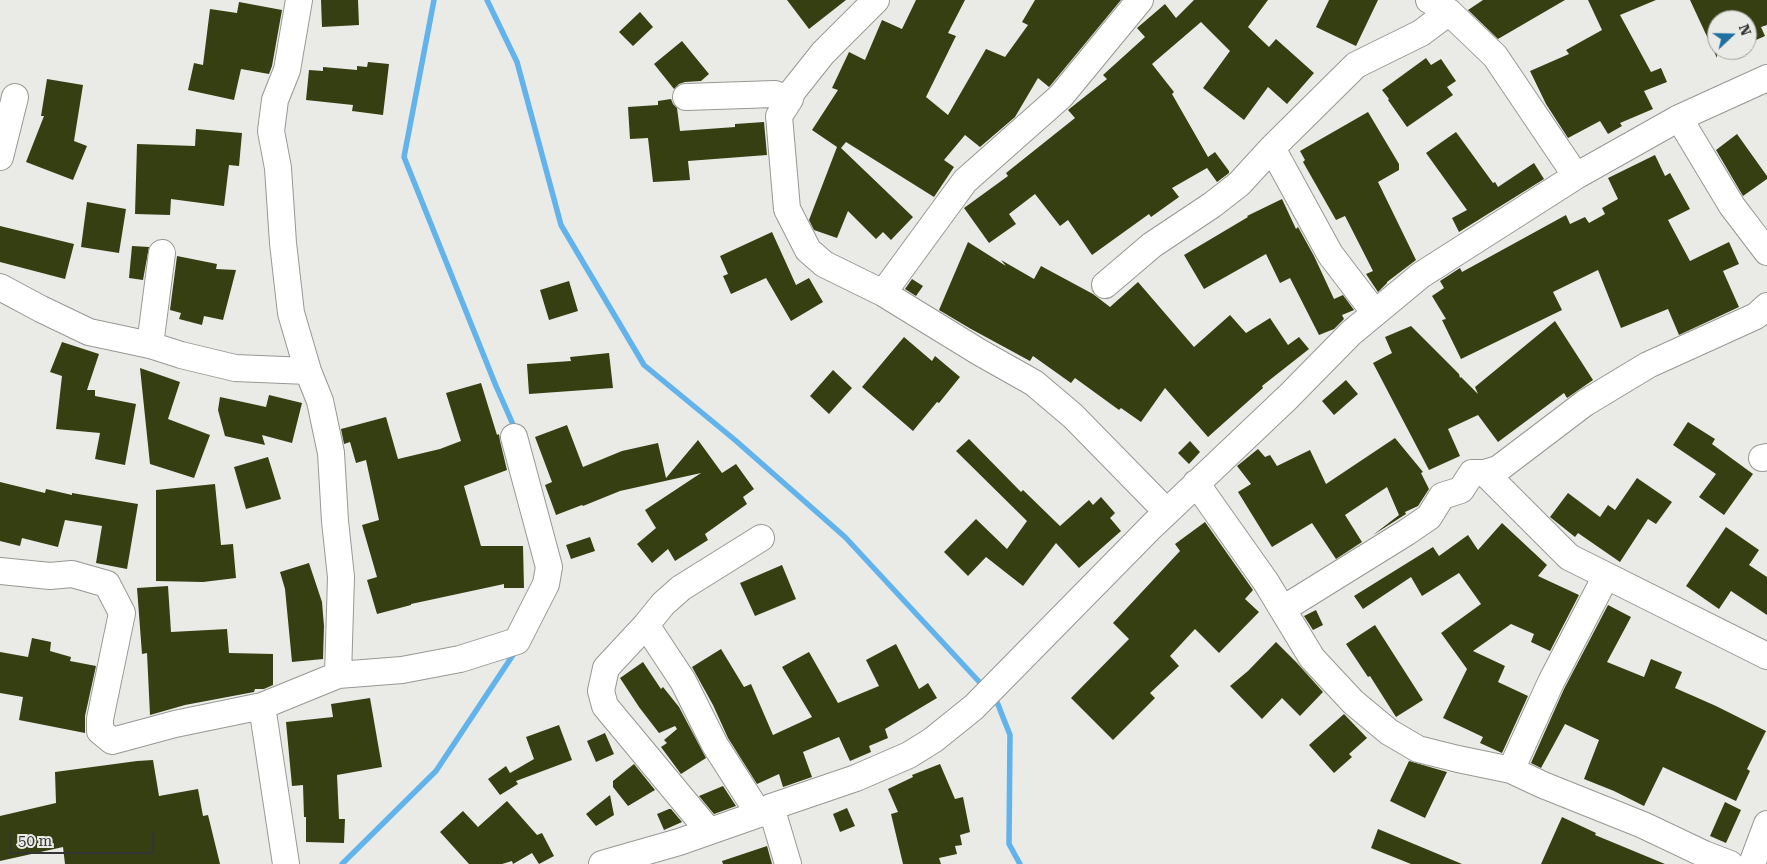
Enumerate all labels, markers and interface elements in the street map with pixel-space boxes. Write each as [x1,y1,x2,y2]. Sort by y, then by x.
north arrow [1707,10,1757,60]
text: N [1736,22,1754,38]
scale bar [12,822,156,854]
text: 50 m [18,832,52,850]

